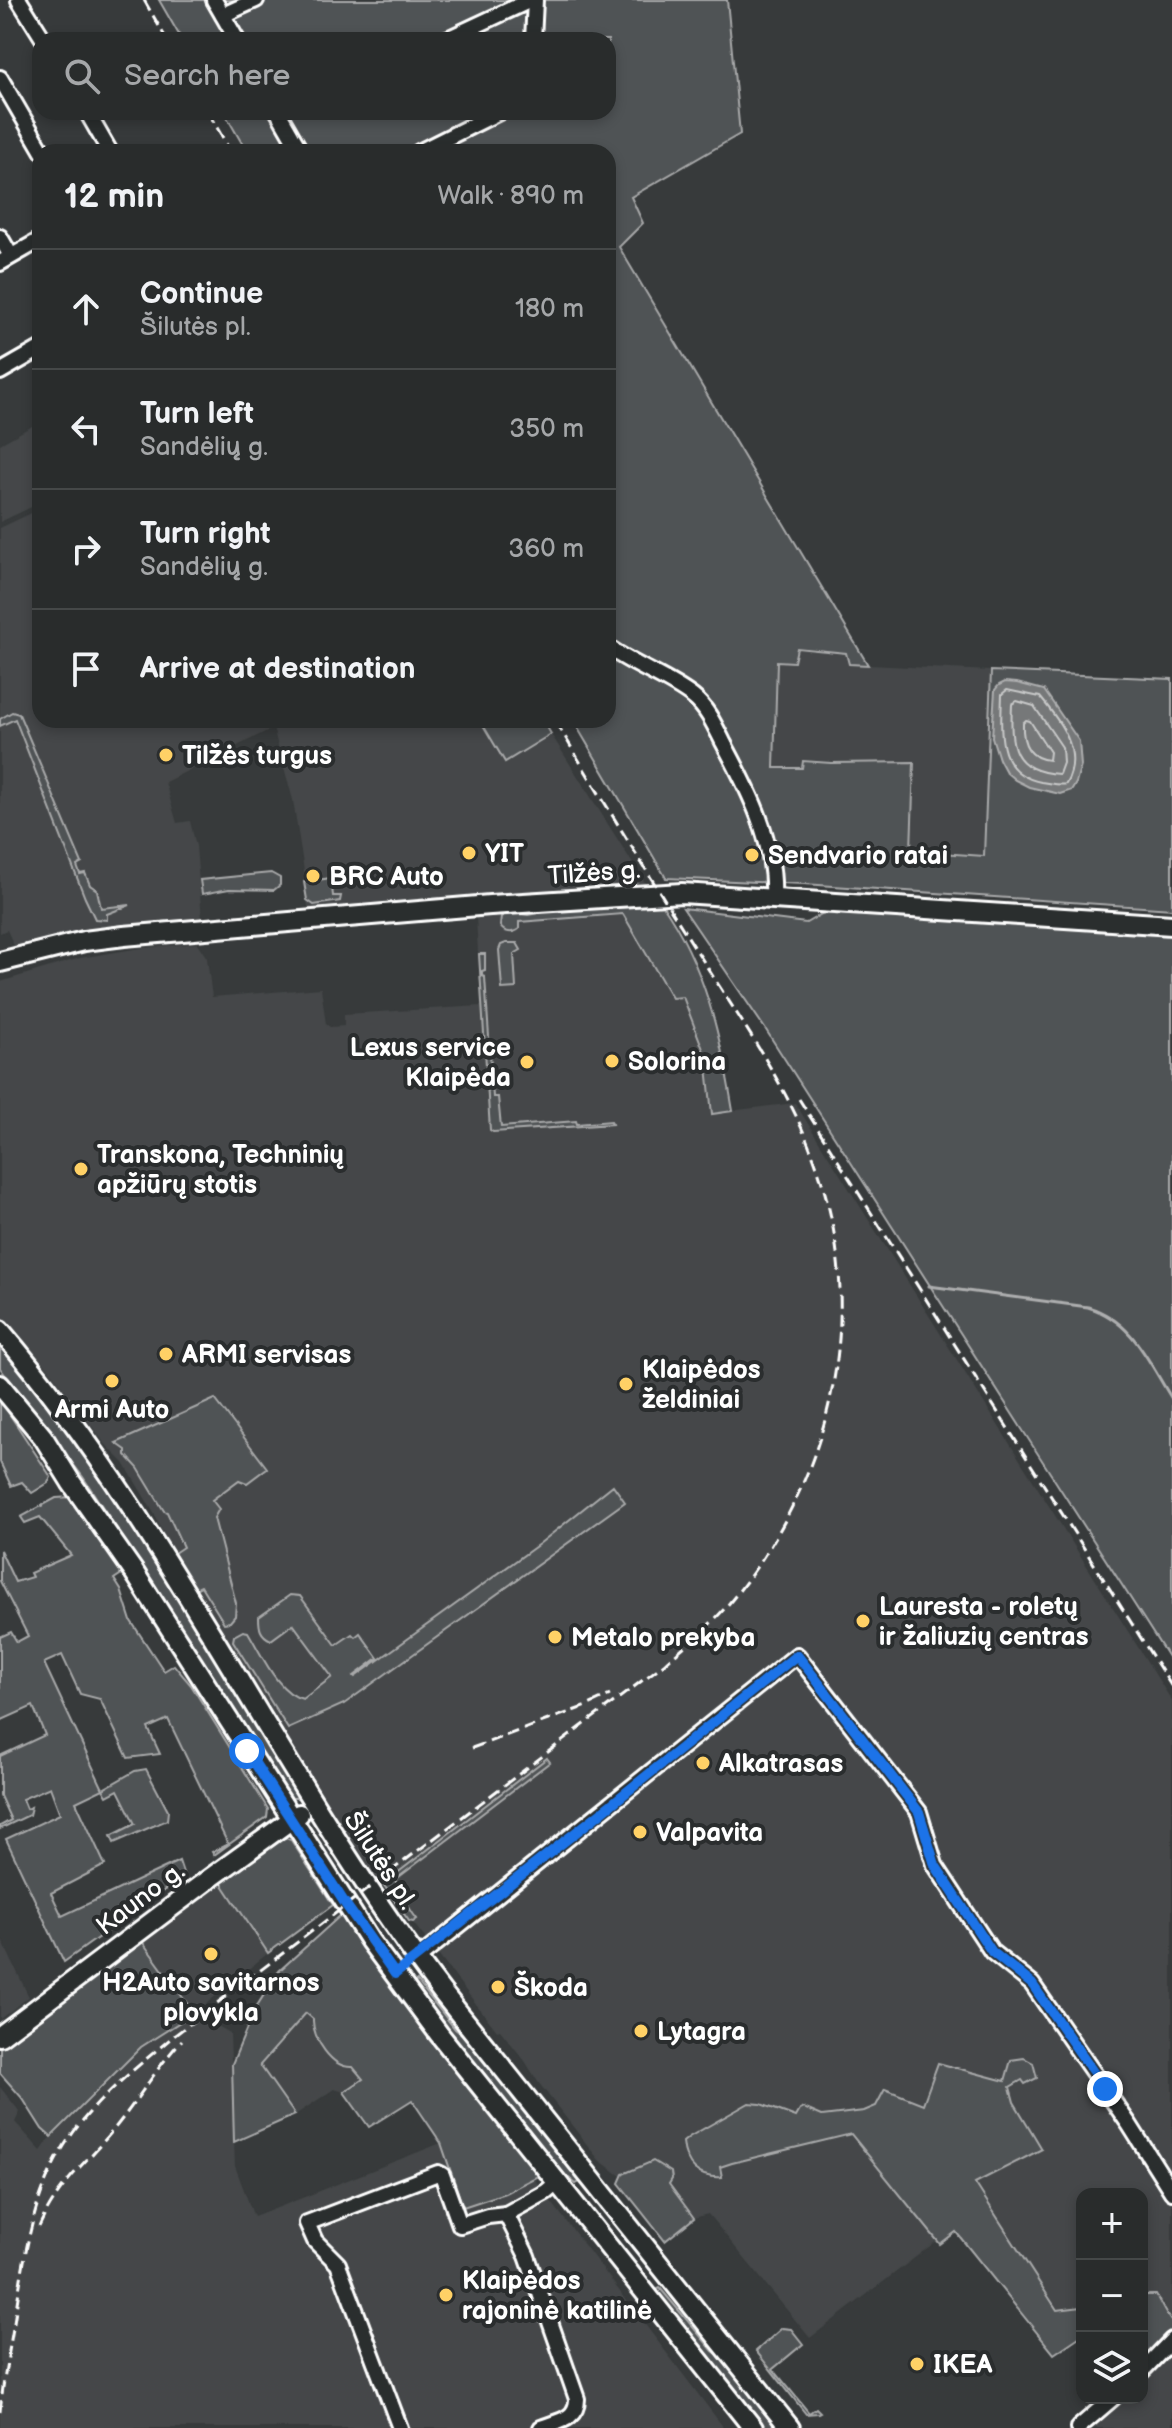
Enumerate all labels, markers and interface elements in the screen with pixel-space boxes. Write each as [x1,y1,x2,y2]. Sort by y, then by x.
search box [32,32,616,120]
icon: search [60,54,104,98]
text: Search here [124,58,290,94]
text: 12 min [64,176,164,217]
text: Walk · 890 m [438,181,584,212]
text: Continue [140,276,263,312]
icon: ahead [64,287,108,331]
text: 180 m [515,294,584,325]
text: Šilutės pl. [140,312,251,343]
text: Turn left [140,396,254,432]
icon: left [64,407,108,451]
text: 350 m [509,414,584,445]
text: Sandėlių g. [140,432,268,463]
text: Turn right [140,516,271,552]
icon: right [64,527,108,571]
text: 360 m [508,534,584,565]
text: Sandėlių g. [140,552,268,583]
icon: arrive [64,647,108,691]
text: Arrive at destination [140,651,416,687]
place label: Tilžės turgus [182,741,332,772]
marker: Tilžės turgus [157,746,175,764]
place label: YIT [485,839,524,870]
place label: Sendvario ratai [768,841,948,872]
marker: YIT [460,844,478,862]
marker: Sendvario ratai [743,846,761,864]
street label: Tilžės g. [547,855,642,892]
place label: BRC Auto [329,862,444,893]
marker: BRC Auto [304,867,322,885]
place label: Lexus service Klaipėda [350,1033,511,1094]
place label: Solorina [628,1047,726,1078]
marker: Solorina [603,1052,621,1070]
marker: Lexus service Klaipėda [518,1053,536,1071]
place label: Transkona, Techninių apžiūrų stotis [97,1140,344,1201]
marker: Transkona, Techninių apžiūrų stotis [72,1160,90,1178]
place label: ARMI servisas [181,1340,352,1371]
marker: ARMI servisas [157,1345,175,1363]
place label: Klaipėdos želdiniai [642,1355,761,1416]
marker: Armi Auto [103,1372,121,1390]
marker: Klaipėdos želdiniai [617,1375,635,1393]
place label: Armi Auto [54,1395,169,1426]
place label: Lauresta - roletų ir žaliuzių centras [879,1592,1089,1653]
marker: Lauresta - roletų ir žaliuzių centras [854,1612,872,1630]
place label: Metalo prekyba [571,1623,755,1654]
marker: Metalo prekyba [546,1628,564,1646]
route start [229,1733,265,1769]
place label: Alkatrasas [718,1749,844,1780]
marker: Alkatrasas [694,1754,712,1772]
street label: Šilutės pl. [337,1805,424,1916]
place label: Valpavita [656,1818,763,1849]
marker: Valpavita [631,1823,649,1841]
street label: Kauno g. [91,1856,191,1942]
marker: H2Auto savitarnos plovykla [202,1945,220,1963]
place label: H2Auto savitarnos plovykla [102,1968,320,2029]
place label: Škoda [514,1970,588,2004]
marker: Škoda [489,1978,507,1996]
place label: Lytagra [657,2017,746,2048]
marker: Lytagra [632,2022,650,2040]
route end [1087,2071,1123,2107]
map controls [1076,2188,1148,2404]
button: + [1076,2188,1148,2260]
button: − [1076,2260,1148,2332]
place label: Klaipėdos rajoninė katilinė [462,2266,652,2327]
marker: Klaipėdos rajoninė katilinė [437,2286,455,2304]
button: layers [1076,2332,1148,2404]
place label: IKEA [933,2350,992,2381]
marker: IKEA [908,2355,926,2373]

